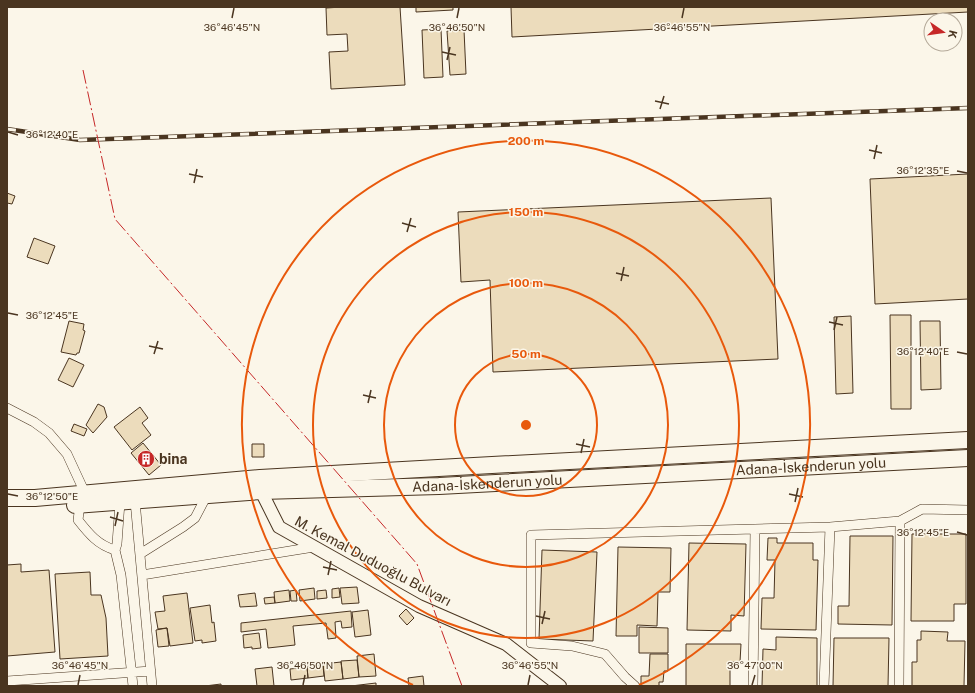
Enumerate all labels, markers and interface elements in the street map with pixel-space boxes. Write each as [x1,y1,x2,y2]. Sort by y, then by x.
north arrow [923,12,963,52]
text: 36°46'45"N [204,21,260,33]
text: 36°46'50"N [429,21,485,33]
text: 36°46'55"N [654,21,710,33]
text: K [946,29,959,40]
text: 36°12'40"E [26,128,78,140]
text: 200 m [508,134,544,148]
text: 36°12'35"E [897,164,949,176]
text: 150 m [509,205,543,219]
text: 100 m [509,276,543,290]
text: 36°12'45"E [26,309,78,321]
text: 36°12'40"E [897,345,949,357]
text: 50 m [511,347,541,361]
centre of rings [519,418,533,432]
building icon: bina [136,449,156,469]
place label: bina [159,451,188,467]
street label: Adana-İskenderun yolu [735,454,886,478]
street label: Adana-İskenderun yolu [412,471,563,495]
text: 36°12'50"E [26,490,78,502]
street label: M. Kemal Duduoğlu Bulvarı [292,513,454,609]
text: 36°12'45"E [897,526,949,538]
text: 36°46'45"N [52,659,108,671]
text: 36°46'50"N [277,659,333,671]
text: 36°46'55"N [502,659,558,671]
text: 36°47'00"N [727,659,783,671]

